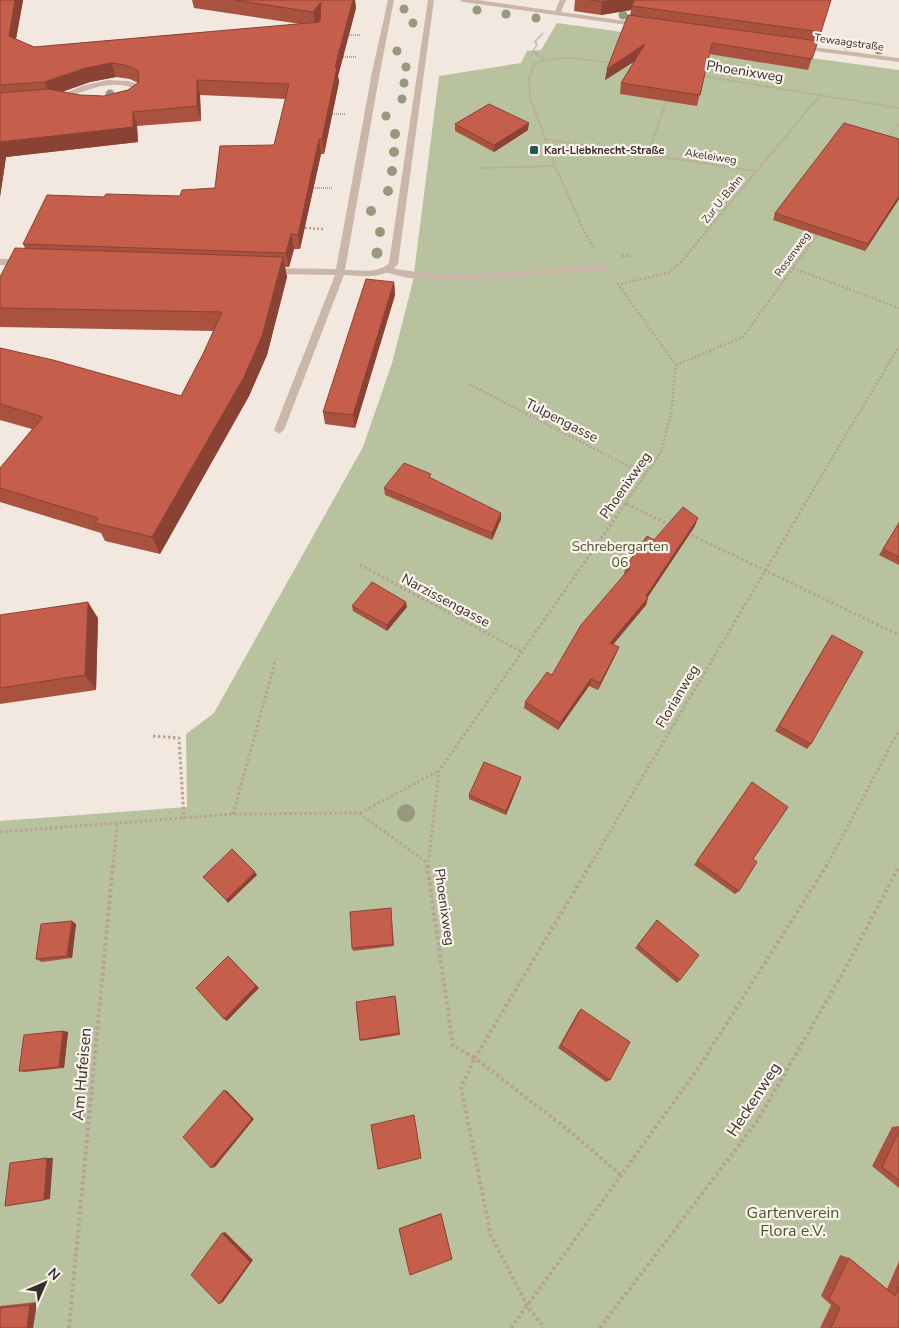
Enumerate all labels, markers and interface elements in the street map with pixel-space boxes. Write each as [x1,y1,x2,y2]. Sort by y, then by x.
street label: Tewaagstraße [813,30,885,55]
street label: Phoenixweg [705,56,785,87]
place label: Karl-Liebknecht-Straße [544,143,665,158]
marker: Karl-Liebknecht-Straße [528,144,540,156]
street label: Akeleiweg [684,145,738,168]
street label: Zur U-Bahn [698,172,746,226]
street label: Rosenweg [771,229,814,280]
street label: Tulpengasse [522,394,602,447]
street label: Phoenixweg [595,448,655,523]
park label: Schrebergarten 06 [571,537,669,572]
street label: Narzissengasse [398,569,493,632]
street label: Florianweg [651,661,704,731]
street label: Phoenixweg [430,867,459,947]
street label: Am Hufeisen [67,1027,97,1121]
street label: Heckenweg [722,1058,786,1141]
park label: Gartenverein Flora e.V. [747,1202,839,1242]
north arrow [20,1258,70,1308]
text: N [43,1264,64,1285]

